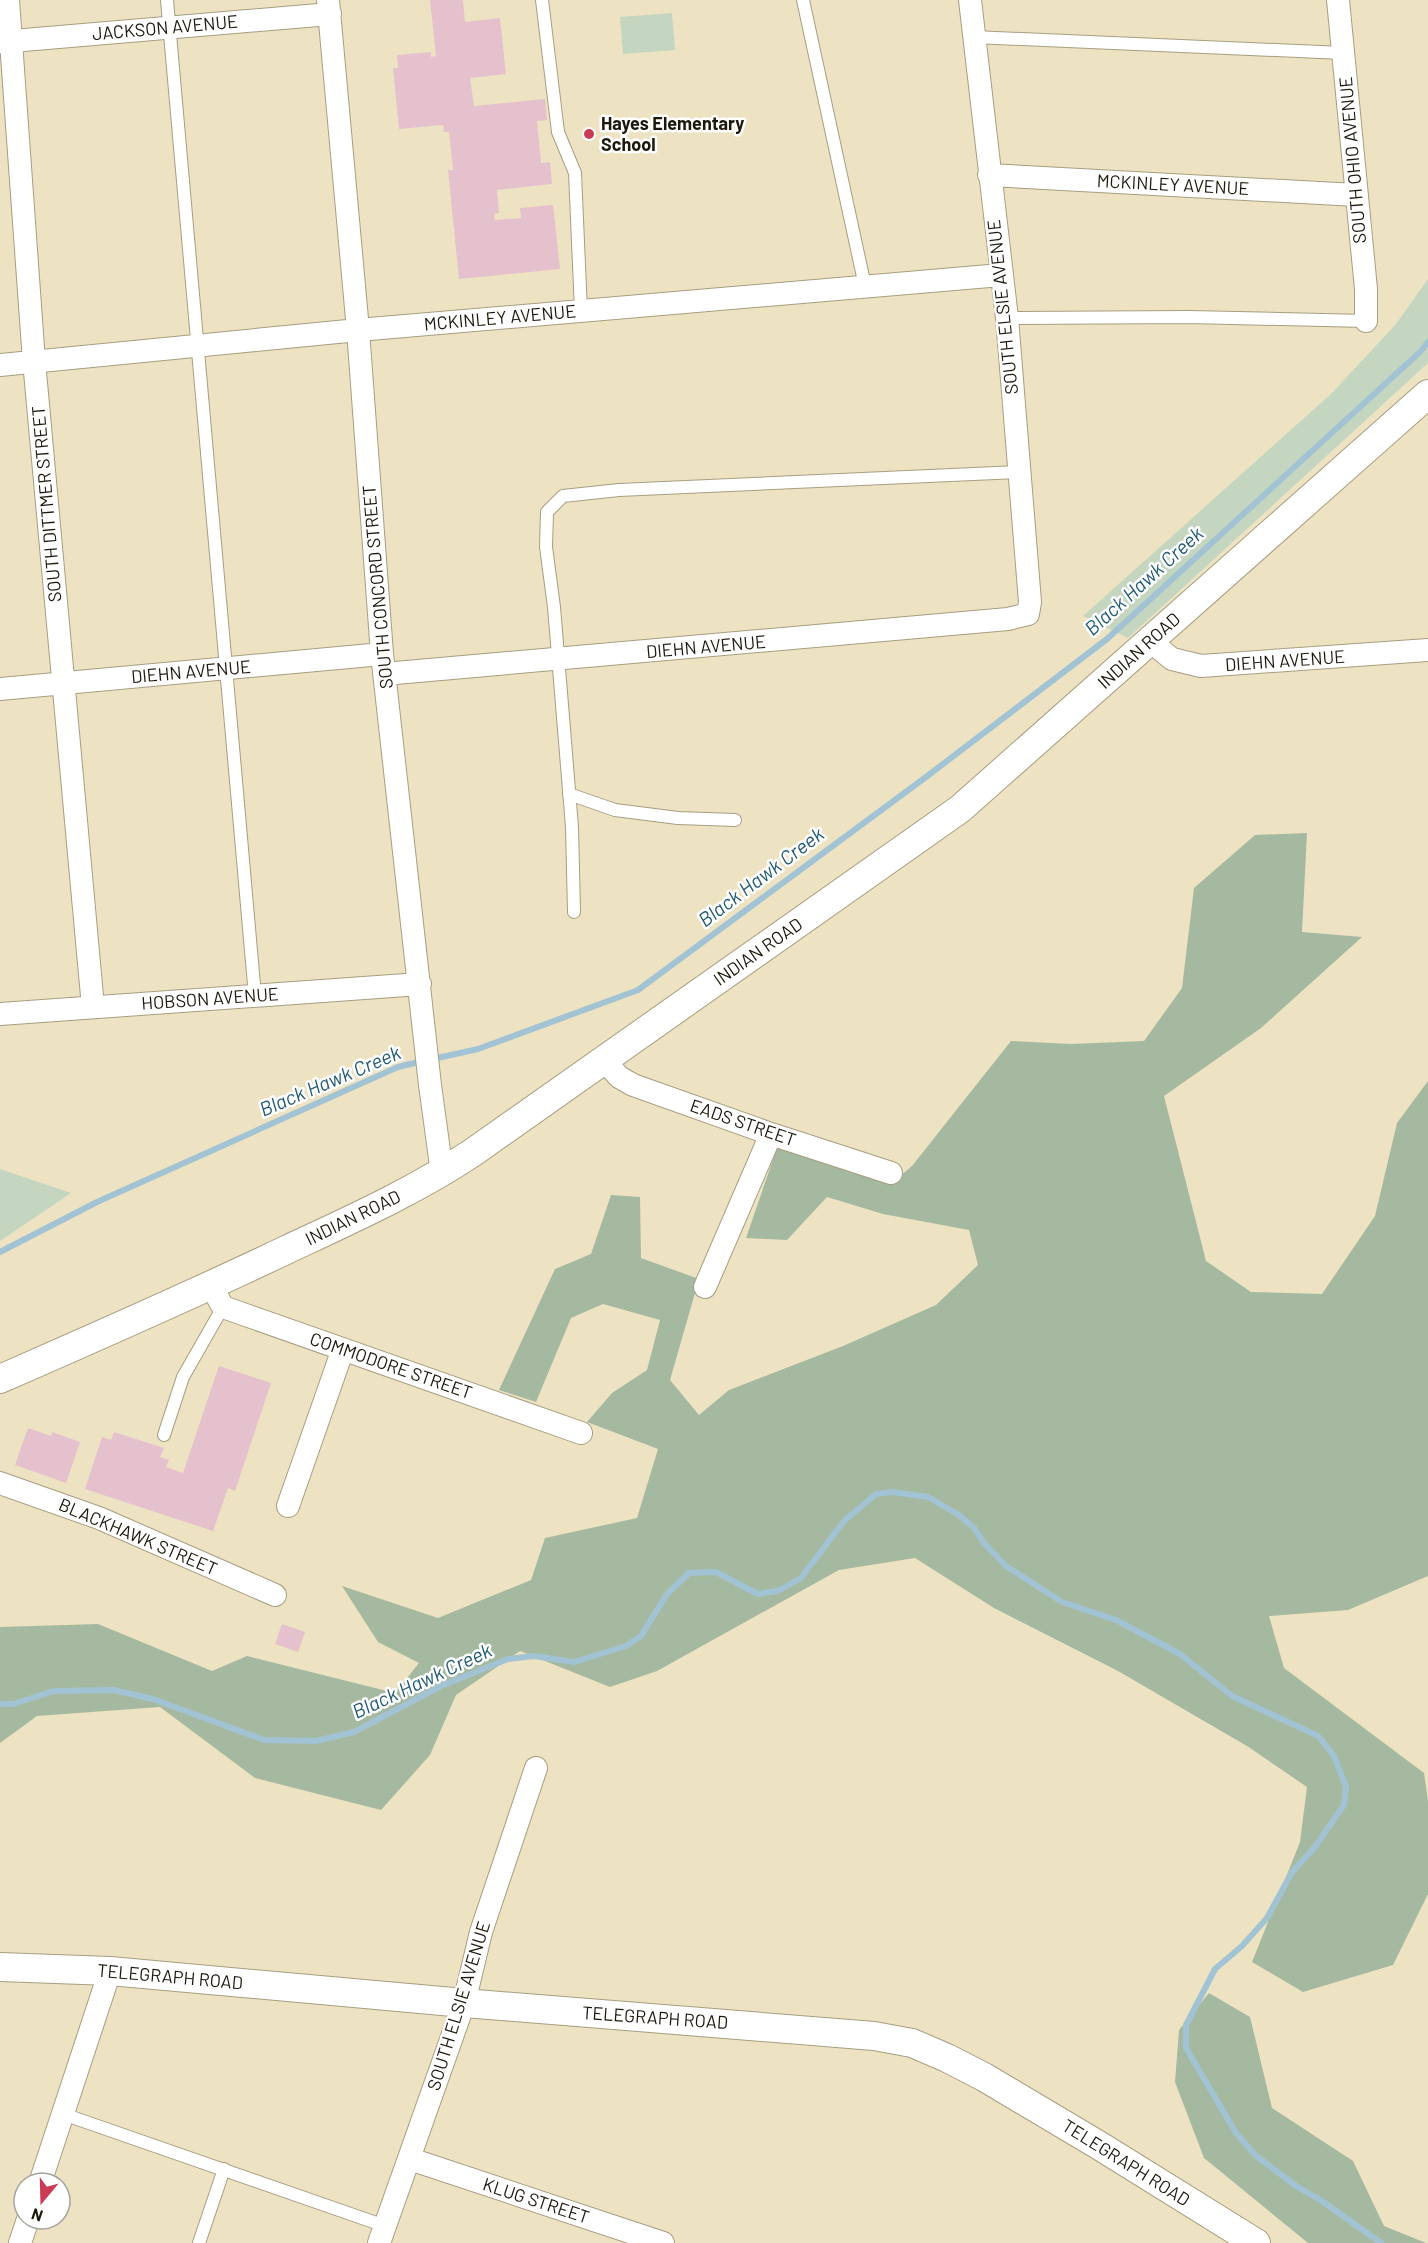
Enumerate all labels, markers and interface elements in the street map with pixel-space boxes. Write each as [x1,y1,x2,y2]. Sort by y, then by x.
street label: JACKSON AVENUE [91,10,239,44]
street label: SOUTH OHIO AVENUE [1334,76,1370,244]
place label: Hayes Elementary School [601,112,744,155]
marker: Hayes Elementary School [582,127,596,141]
street label: MCKINLEY AVENUE [1096,169,1250,199]
street label: SOUTH ELSIE AVENUE [982,219,1022,396]
street label: MCKINLEY AVENUE [423,299,577,335]
street label: SOUTH DITTMER STREET [26,405,66,603]
street label: SOUTH CONCORD STREET [357,484,397,690]
water label: Black Hawk Creek [1079,521,1208,640]
street label: INDIAN ROAD [1093,608,1184,693]
street label: DIEHN AVENUE [645,630,767,662]
street label: DIEHN AVENUE [1224,645,1346,675]
street label: DIEHN AVENUE [130,655,252,687]
water label: Black Hawk Creek [693,821,828,931]
street label: INDIAN ROAD [709,913,806,990]
street label: HOBSON AVENUE [140,982,279,1014]
water label: Black Hawk Creek [255,1039,404,1121]
street label: EADS STREET [688,1094,799,1150]
street label: INDIAN ROAD [301,1185,404,1250]
street label: COMMODORE STREET [307,1327,475,1403]
street label: BLACKHAWK STREET [56,1493,221,1579]
water label: Black Hawk Creek [348,1637,495,1723]
street label: SOUTH ELSIE AVENUE [422,1918,494,2093]
street label: TELEGRAPH ROAD [96,1959,244,1993]
street label: TELEGRAPH ROAD [581,2001,729,2033]
street label: TELEGRAPH ROAD [1059,2114,1194,2210]
north arrow [12,2171,72,2231]
street label: KLUG STREET [480,2172,592,2228]
text: N [29,2205,45,2226]

